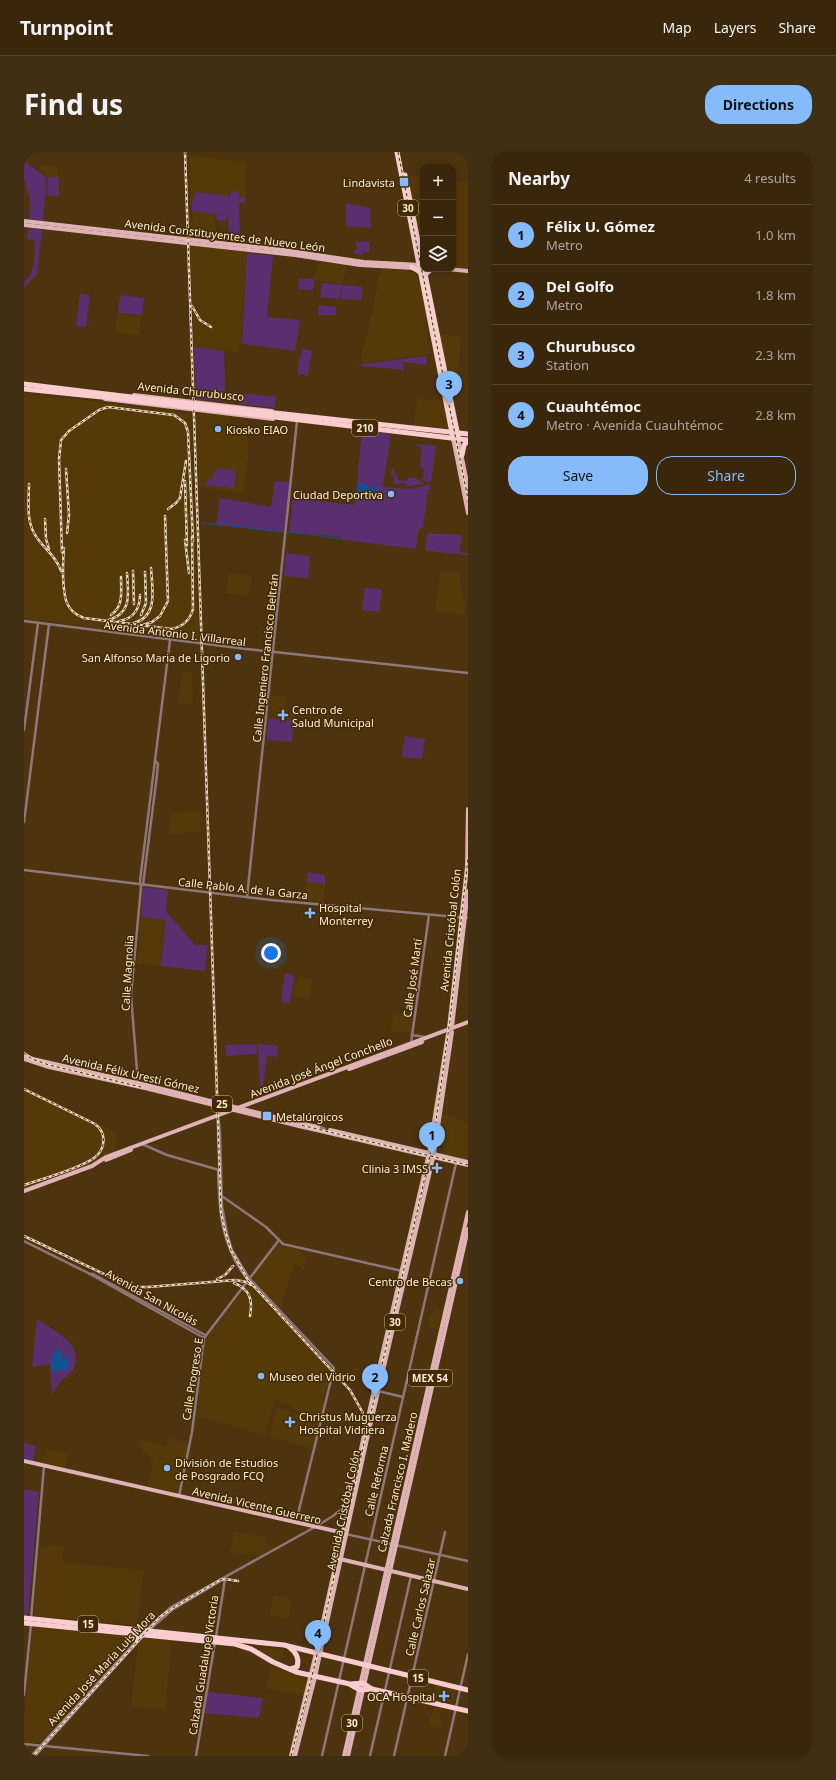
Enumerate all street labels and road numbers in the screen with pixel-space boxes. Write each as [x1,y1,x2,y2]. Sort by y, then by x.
road number: 30 [398,200,418,216]
street label: Avenida Constituyentes de Nuevo León [124,215,326,255]
street label: Avenida Churubusco [137,378,245,404]
road number: 210 [352,420,378,436]
street label: Calle Ingeniero Francisco Beltrán [249,573,281,743]
street label: Avenida Antonio I. Villarreal [103,617,247,649]
street label: Avenida Cristóbal Colón [436,868,464,992]
street label: Calle Pablo A. de la Garza [177,874,309,902]
street label: Calle Magnolia [118,935,136,1011]
street label: Calle José Martí [399,937,425,1018]
street label: Avenida José Ángel Conchello [247,1033,395,1101]
street label: Avenida Félix Uresti Gómez [61,1050,201,1096]
road number: 25 [212,1096,232,1112]
street label: Avenida San Nicolás [103,1265,201,1329]
road number: 30 [385,1314,405,1330]
street label: Calle Progreso E [178,1336,206,1422]
road number: MEX 54 [408,1370,452,1386]
street label: Calzada Francisco I. Madero [374,1410,421,1554]
street label: Calle Reforma [361,1444,391,1518]
street label: Avenida Cristóbal Colón [323,1448,363,1572]
street label: Avenida Vicente Guerrero [191,1483,323,1527]
street label: Calle Carlos Salazar [401,1556,439,1658]
street label: Calzada Guadalupe Victoria [185,1594,221,1736]
street label: Avenida José María Luis Mora [44,1607,158,1729]
road number: 15 [78,1616,98,1632]
road number: 15 [408,1670,428,1686]
road number: 30 [342,1715,362,1731]

